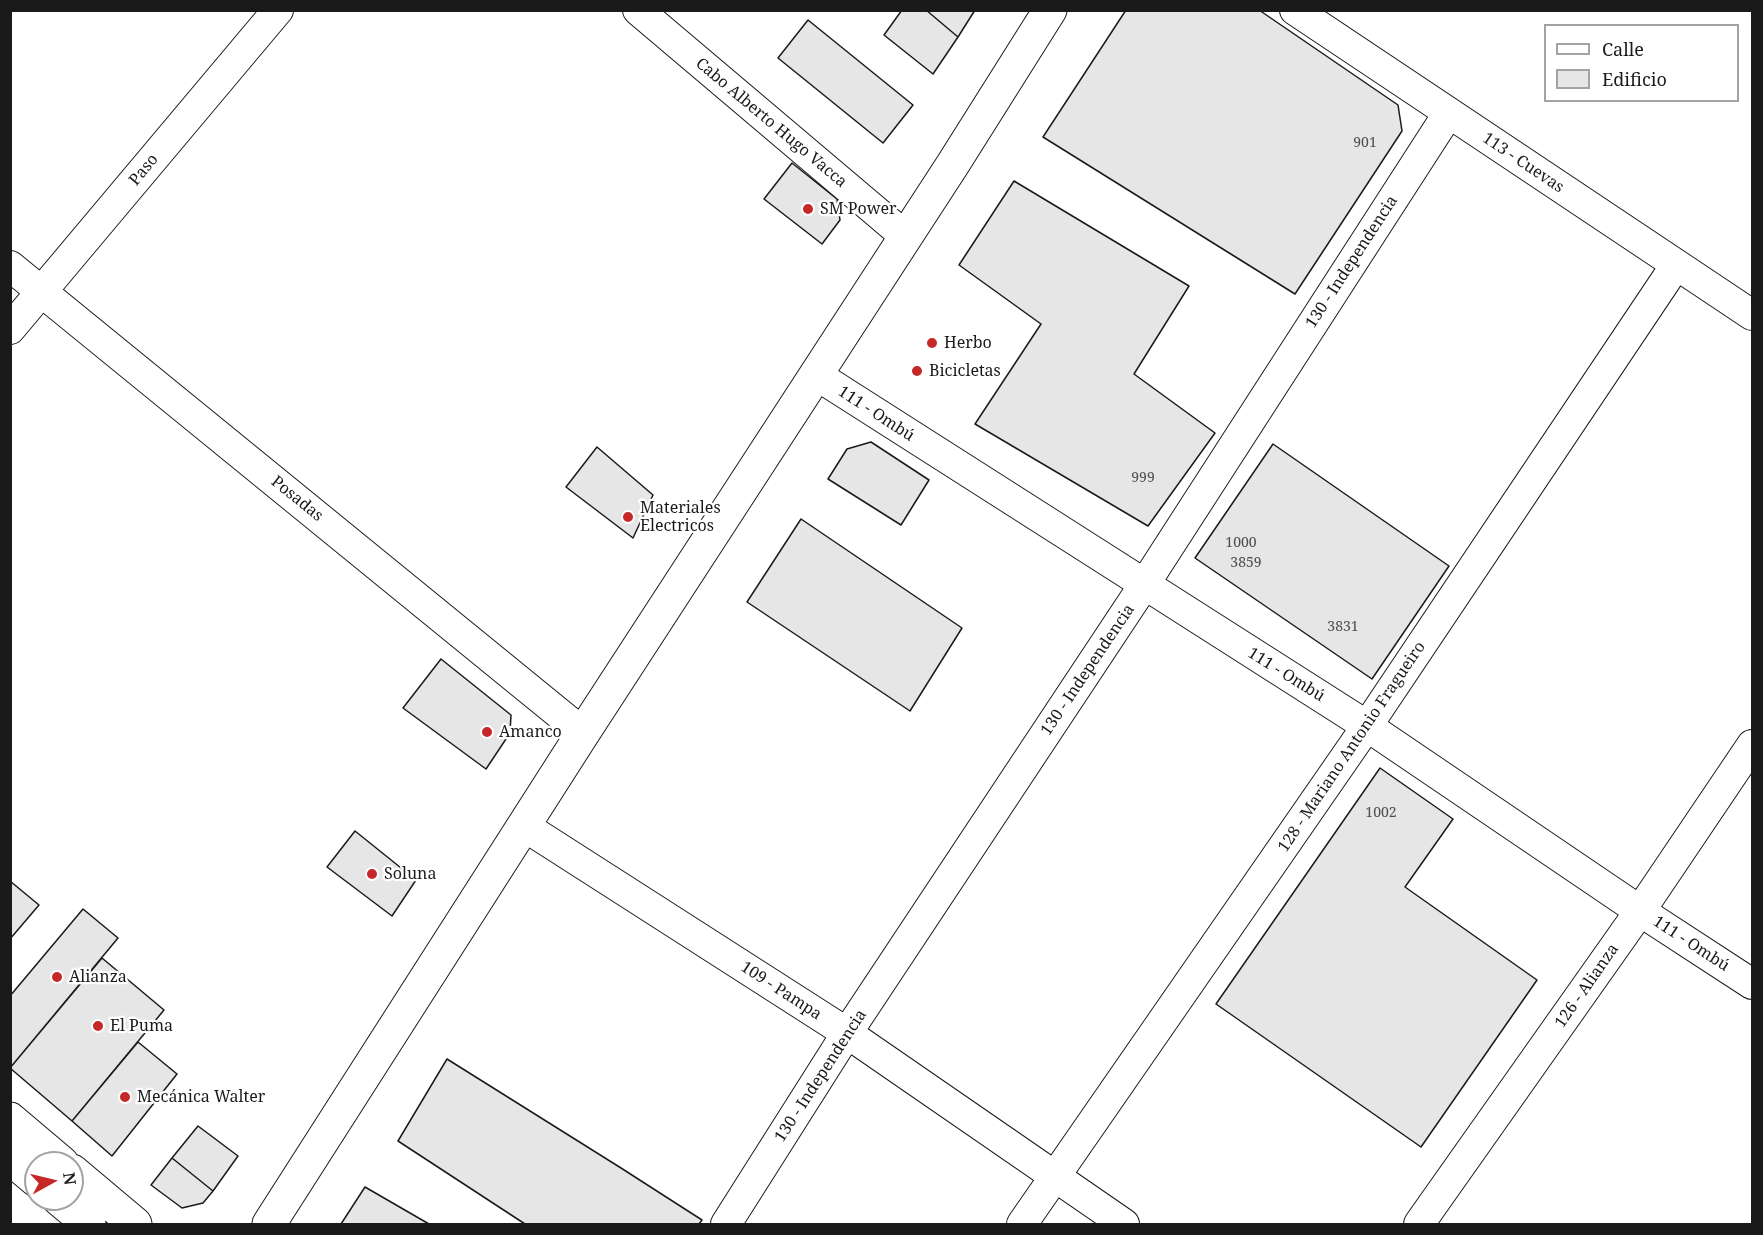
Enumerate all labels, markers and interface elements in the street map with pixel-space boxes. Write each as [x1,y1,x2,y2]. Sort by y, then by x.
legend [1544,24,1739,102]
text: Calle [1602,37,1644,61]
street label: Cabo Alberto Hugo Vacca [691,54,851,192]
text: Edificio [1602,67,1667,91]
street label: 113 - Cuevas [1479,129,1567,197]
house number: 901 [1353,135,1377,151]
street label: Paso [125,150,163,190]
street label: 130 - Independencia [1302,192,1402,332]
place label: SM Power [820,199,897,219]
marker: SM Power [801,202,815,216]
place label: Herbo [944,333,992,353]
marker: Herbo [925,336,939,350]
place label: Bicicletas [929,361,1001,381]
marker: Bicicletas [910,364,924,378]
street label: 111 - Ombú [834,382,918,446]
house number: 999 [1131,470,1155,486]
street label: Posadas [267,472,327,526]
place label: Materiales Electricos [640,498,721,536]
marker: Materiales Electricos [621,510,635,524]
house number: 1000 [1225,535,1257,551]
house number: 3859 [1230,555,1262,571]
street label: 130 - Independencia [1037,601,1139,739]
house number: 3831 [1327,619,1359,635]
street label: 128 - Mariano Antonio Fragueiro [1274,638,1430,856]
street label: 111 - Ombú [1244,644,1328,706]
place label: Amanco [499,722,562,742]
marker: Amanco [480,725,494,739]
house number: 1002 [1365,805,1397,821]
place label: Soluna [384,864,436,884]
marker: Soluna [365,867,379,881]
street label: 111 - Ombú [1649,912,1733,976]
street label: 126 - Alianza [1551,940,1623,1032]
street label: 109 - Pampa [737,958,825,1024]
place label: Alianza [69,967,127,987]
marker: Alianza [50,970,64,984]
street label: 130 - Independencia [771,1006,871,1146]
place label: El Puma [110,1016,173,1036]
marker: El Puma [91,1019,105,1033]
place label: Mecánica Walter [137,1087,265,1107]
marker: Mecánica Walter [118,1090,132,1104]
north arrow [24,1151,84,1211]
text: N [58,1171,82,1187]

